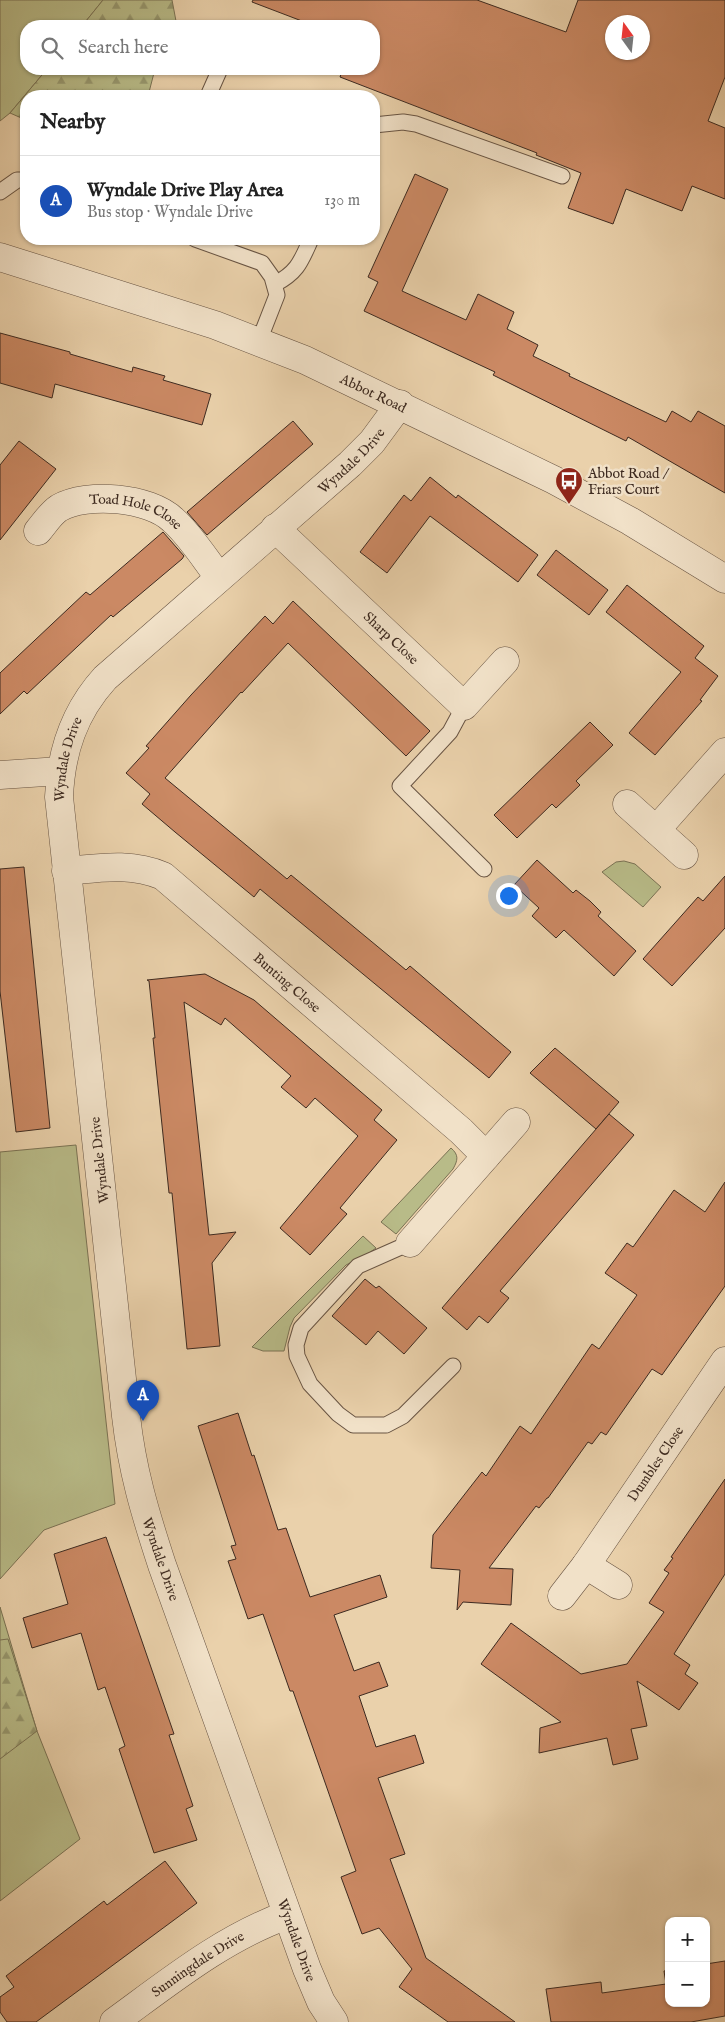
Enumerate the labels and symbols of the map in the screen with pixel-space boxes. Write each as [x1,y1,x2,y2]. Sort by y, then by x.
north arrow [605,15,650,60]
street label: Abbot Road [336,370,410,418]
street label: Wyndale Drive [314,424,390,498]
place label: Abbot Road / Friars Court [587,465,670,499]
bus stop icon: Abbot Road / Friars Court [554,466,584,505]
street label: Toad Hole Close [89,491,186,534]
street label: Sharp Close [359,608,423,669]
street label: Wyndale Drive [51,713,87,802]
your location [496,883,522,909]
street label: Bunting Close [249,949,325,1017]
street label: Wyndale Drive [86,1115,113,1204]
pin: A [127,1380,159,1421]
street label: Dumbles Close [624,1422,688,1505]
street label: Wyndale Drive [137,1515,183,1604]
street label: Wyndale Drive [273,1896,320,1985]
street label: Sunningdale Drive [148,1927,248,2001]

